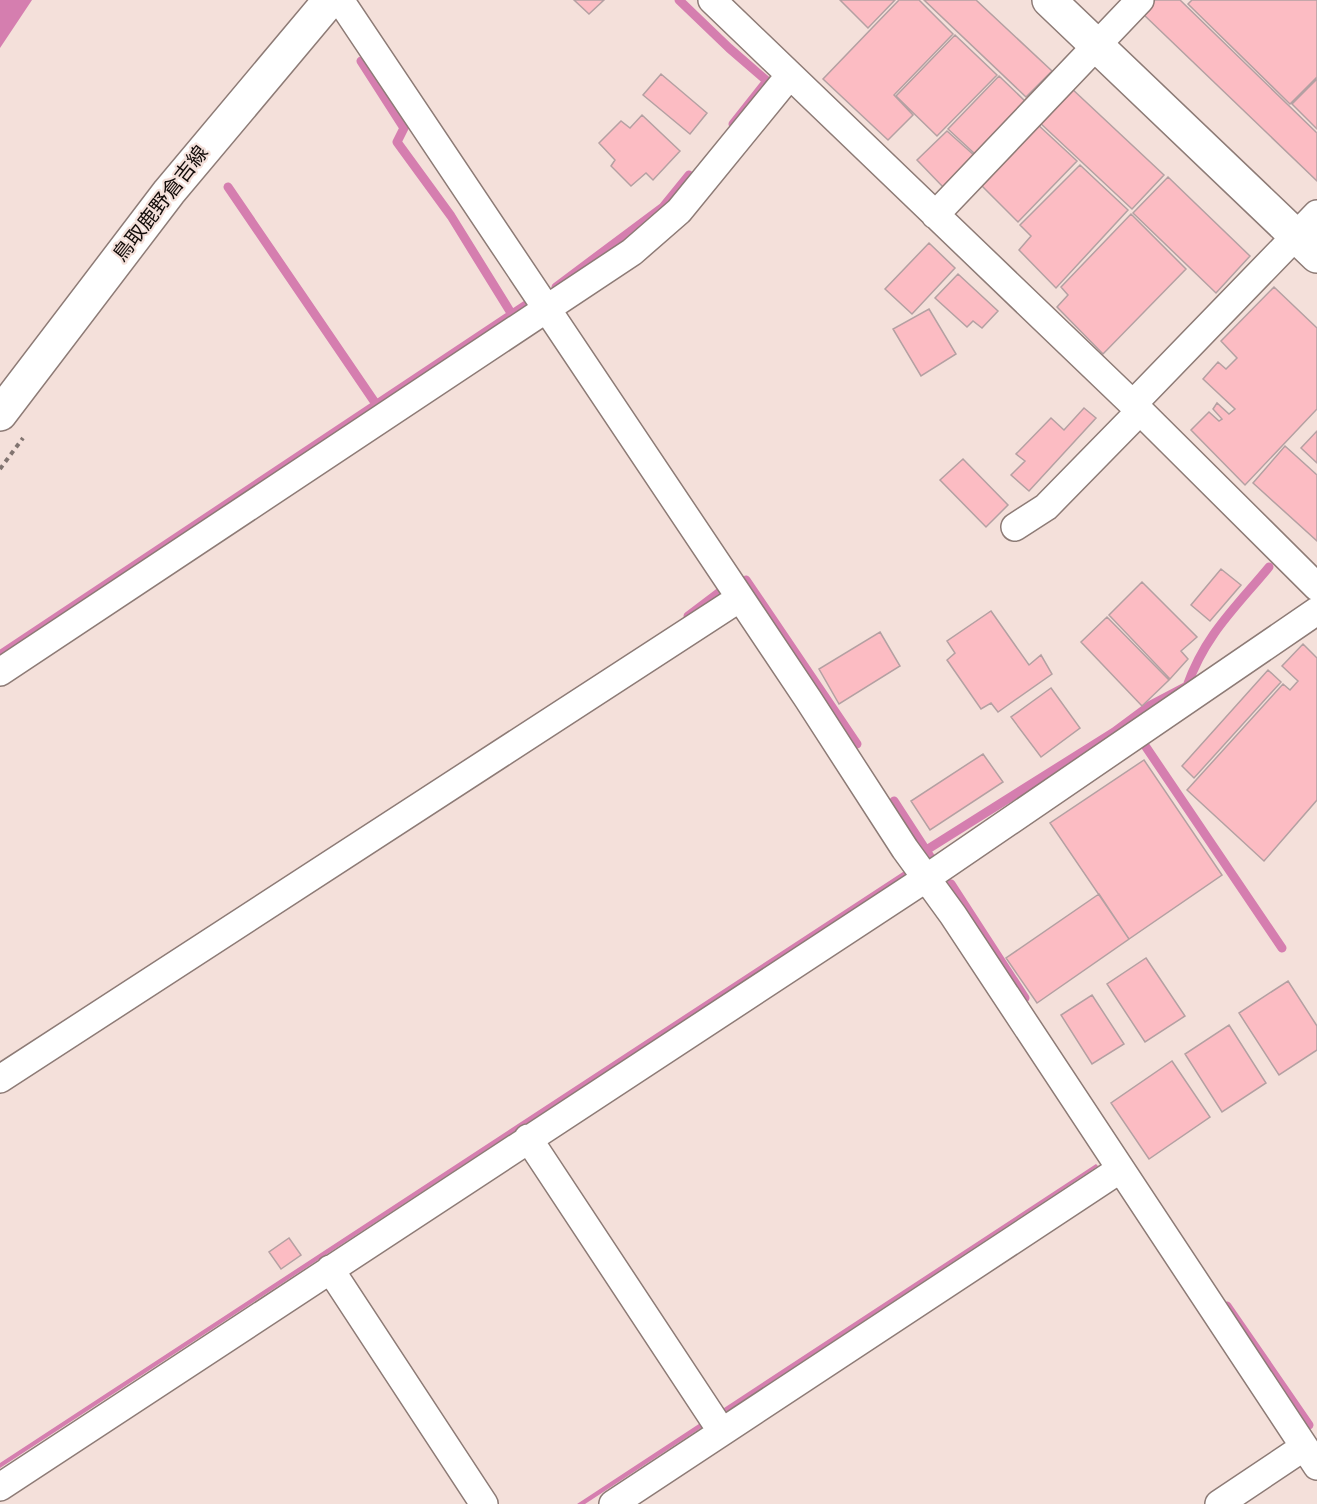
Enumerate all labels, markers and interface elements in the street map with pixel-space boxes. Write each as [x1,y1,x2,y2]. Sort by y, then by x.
street label: 鳥取鹿野倉吉線 [108,141,214,267]

